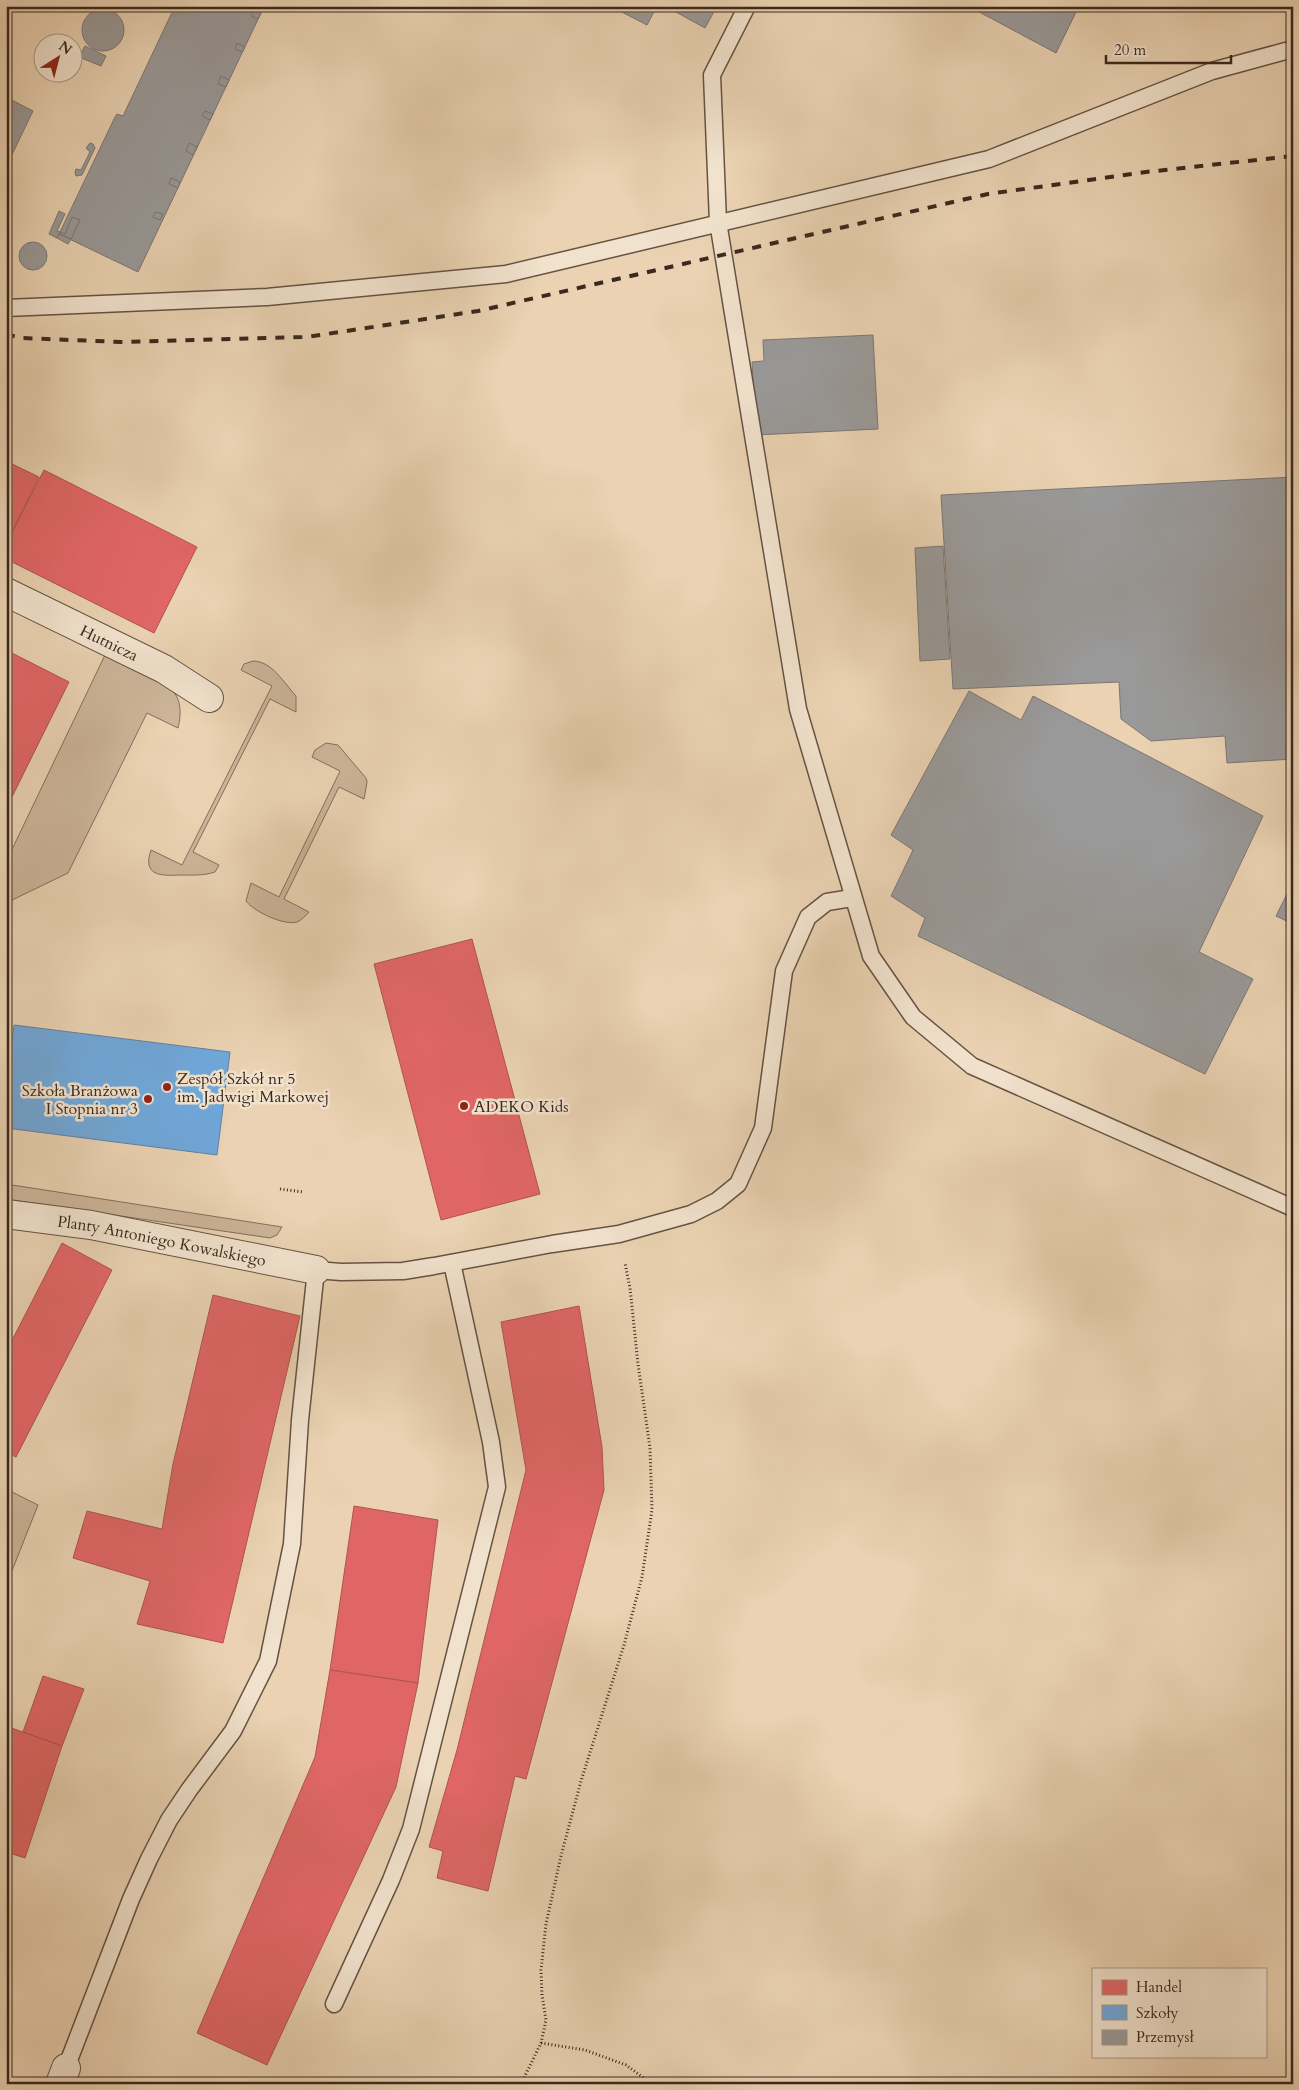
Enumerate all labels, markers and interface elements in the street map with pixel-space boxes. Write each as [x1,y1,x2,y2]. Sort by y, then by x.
north arrow [32,32,82,82]
scale bar [1106,32,1232,64]
text: N [55,37,76,59]
text: 20 m [1114,40,1146,60]
street label: Hutnicza [76,620,142,667]
place label: Zespół Szkół nr 5 im. Jadwigi Markowej [177,1068,329,1108]
place label: Szkoła Branżowa I Stopnia nr 3 [22,1080,138,1120]
marker: Zespół Szkół nr 5 im. Jadwigi Markowej [161,1081,173,1093]
marker: Szkoła Branżowa I Stopnia nr 3 [142,1093,154,1105]
place label: ADEKO Kids [474,1096,569,1118]
marker: ADEKO Kids [458,1100,470,1112]
street label: Planty Antoniego Kowalskiego [56,1211,268,1272]
legend [1092,1968,1266,2058]
text: Handel [1136,1977,1182,1997]
text: Szkoły [1136,2003,1179,2023]
text: Przemysł [1136,2027,1194,2047]

